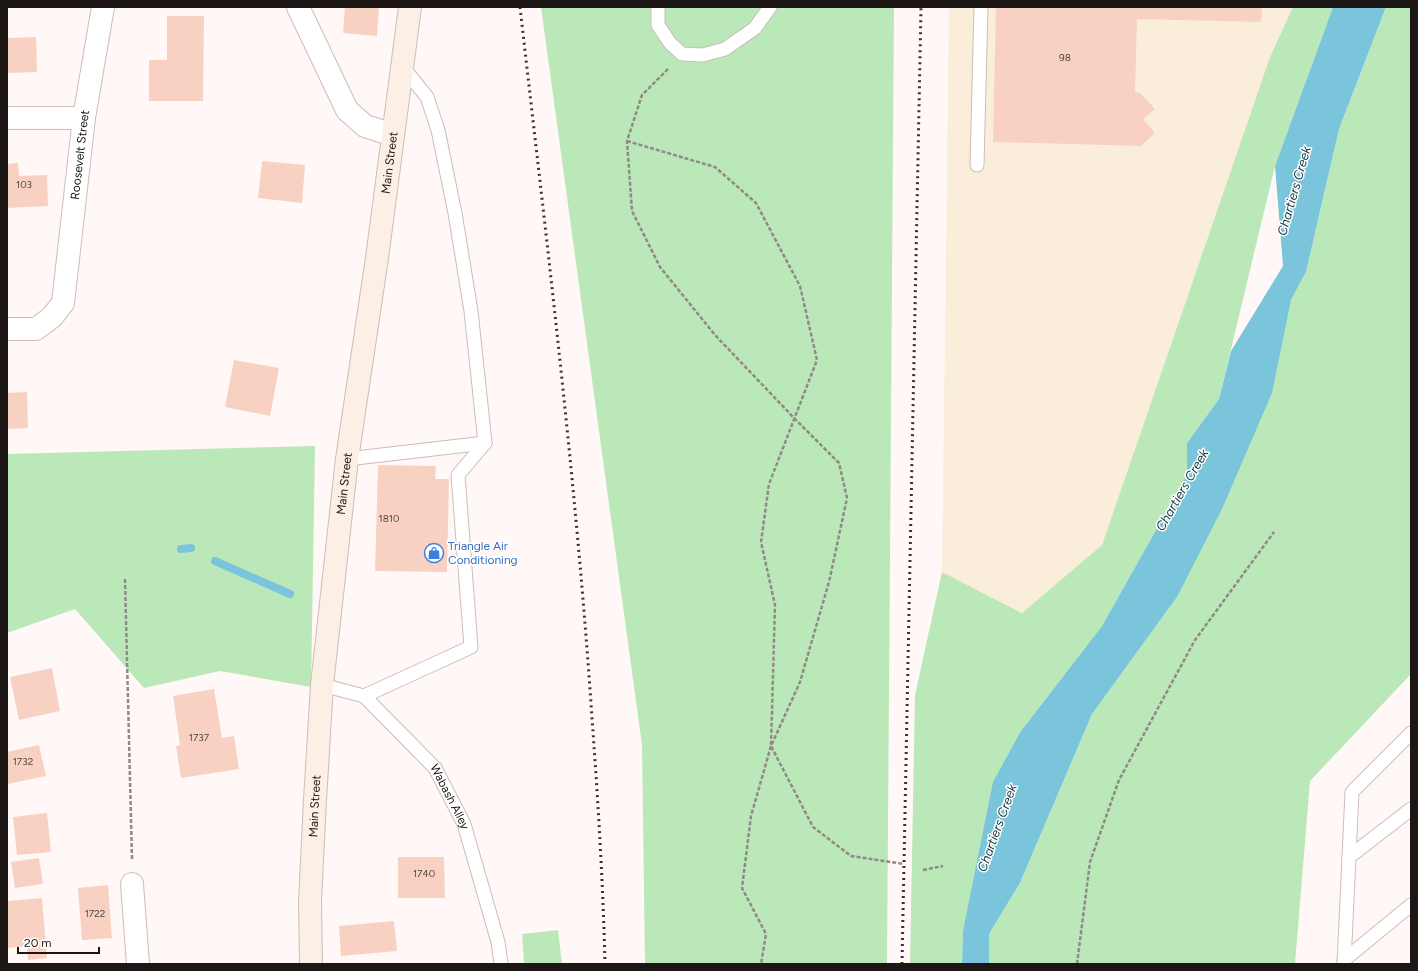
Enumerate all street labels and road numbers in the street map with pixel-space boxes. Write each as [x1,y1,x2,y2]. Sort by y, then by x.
street label: Roosevelt Street [68,109,92,200]
street label: Main Street [379,130,401,195]
street label: Main Street [334,451,355,515]
street label: Wabash Alley [427,762,472,832]
street label: Main Street [306,774,324,838]

